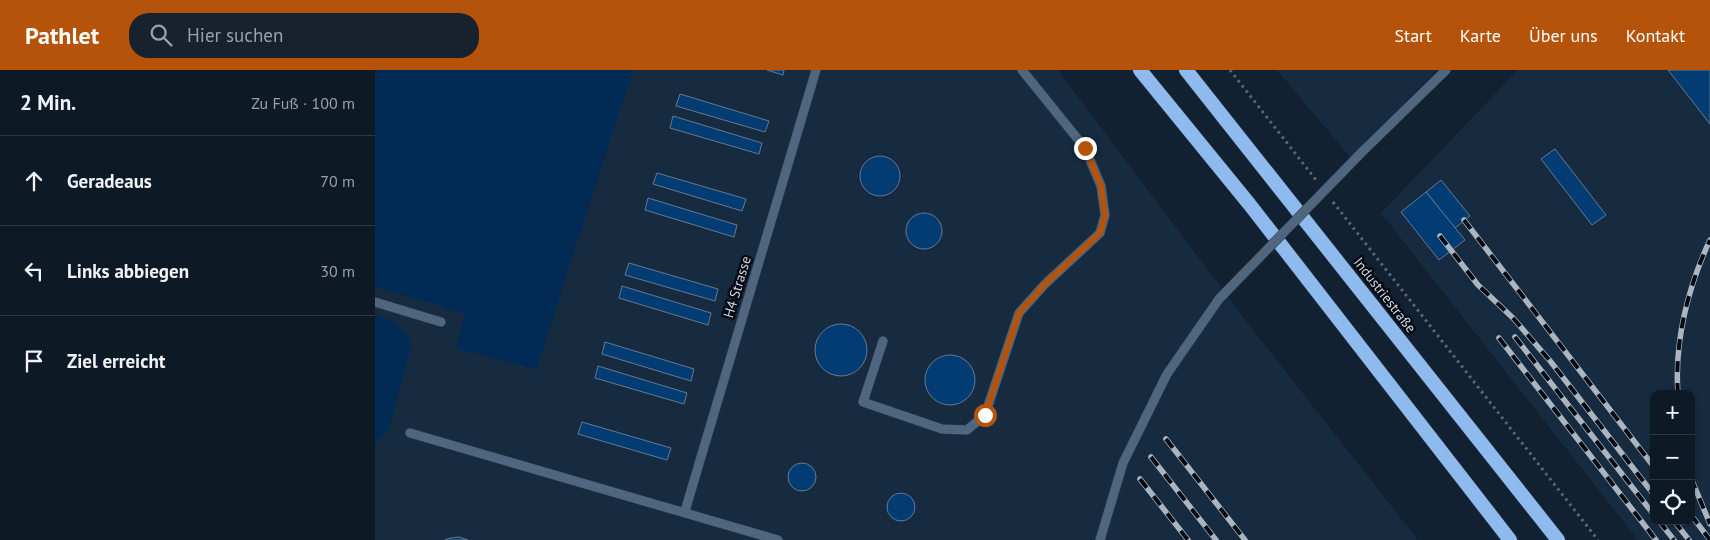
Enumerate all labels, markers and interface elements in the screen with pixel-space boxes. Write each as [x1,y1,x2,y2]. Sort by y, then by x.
search box [129,13,479,58]
text: Pathlet [25,20,99,51]
icon: search [147,21,175,49]
text: Hier suchen [187,23,283,47]
text: Start [1394,24,1432,47]
text: Karte [1460,24,1501,47]
text: Über uns [1529,24,1598,47]
text: Kontakt [1626,24,1685,47]
text: 2 Min. [20,89,76,116]
text: Zu Fuß · 100 m [251,93,355,113]
route end [1074,137,1097,160]
icon: ahead [20,167,48,195]
text: Geradeaus [67,169,152,193]
text: 70 m [320,171,355,191]
street label: H4 Strasse [719,254,755,320]
street label: Industriestraße [1350,254,1420,336]
icon: left [20,257,48,285]
text: Links abbiegen [67,259,189,283]
text: 30 m [320,261,355,281]
icon: arrive [20,347,48,375]
text: Ziel erreicht [67,349,165,373]
map controls [1650,390,1695,525]
button: + [1650,390,1695,435]
route start [974,404,997,427]
button: − [1650,435,1695,480]
button: locate [1650,480,1695,525]

